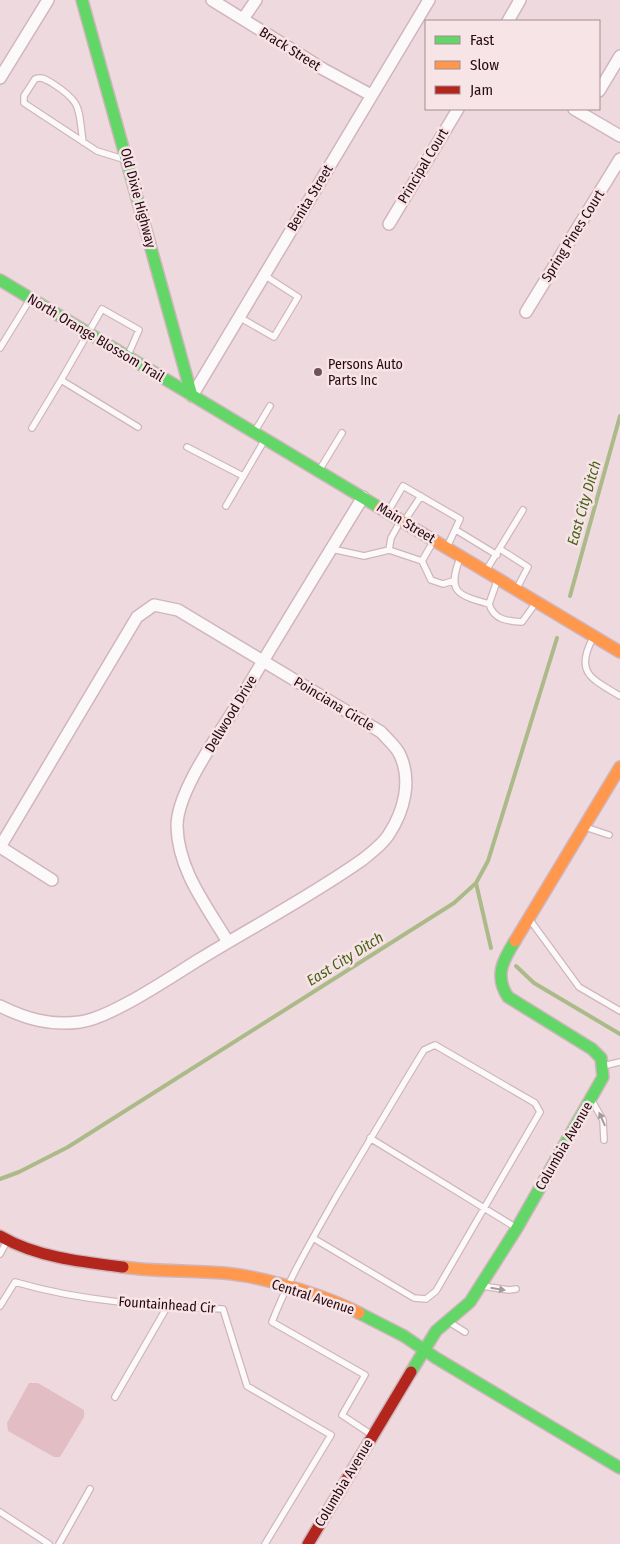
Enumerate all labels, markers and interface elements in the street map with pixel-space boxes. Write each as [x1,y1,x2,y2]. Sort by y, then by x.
legend [425,20,600,110]
street label: Brack Street [256,23,324,75]
text: Fast [470,31,494,49]
text: Slow [470,56,499,74]
text: Jam [470,81,493,99]
street label: Principal Court [394,125,452,207]
street label: Old Dixie Highway [117,146,160,250]
street label: Benita Street [284,161,337,234]
street label: Spring Pines Court [538,186,608,285]
street label: North Orange Blossom Trail [25,290,168,386]
place label: Persons Auto Parts Inc [328,356,403,389]
marker: Persons Auto Parts Inc [312,366,324,378]
water label: East City Ditch [563,459,605,547]
street label: Main Street [374,499,439,547]
street label: Dellwood Drive [201,672,261,756]
street label: Poinciana Circle [291,673,377,735]
water label: East City Ditch [303,928,387,990]
street label: Columbia Avenue [532,1099,596,1193]
one-way arrow [597,1112,605,1126]
street label: Central Avenue [270,1276,357,1318]
one-way arrow [490,1285,506,1293]
street label: Fountainhead Cir [118,1293,216,1317]
street label: Columbia Avenue [311,1436,377,1530]

